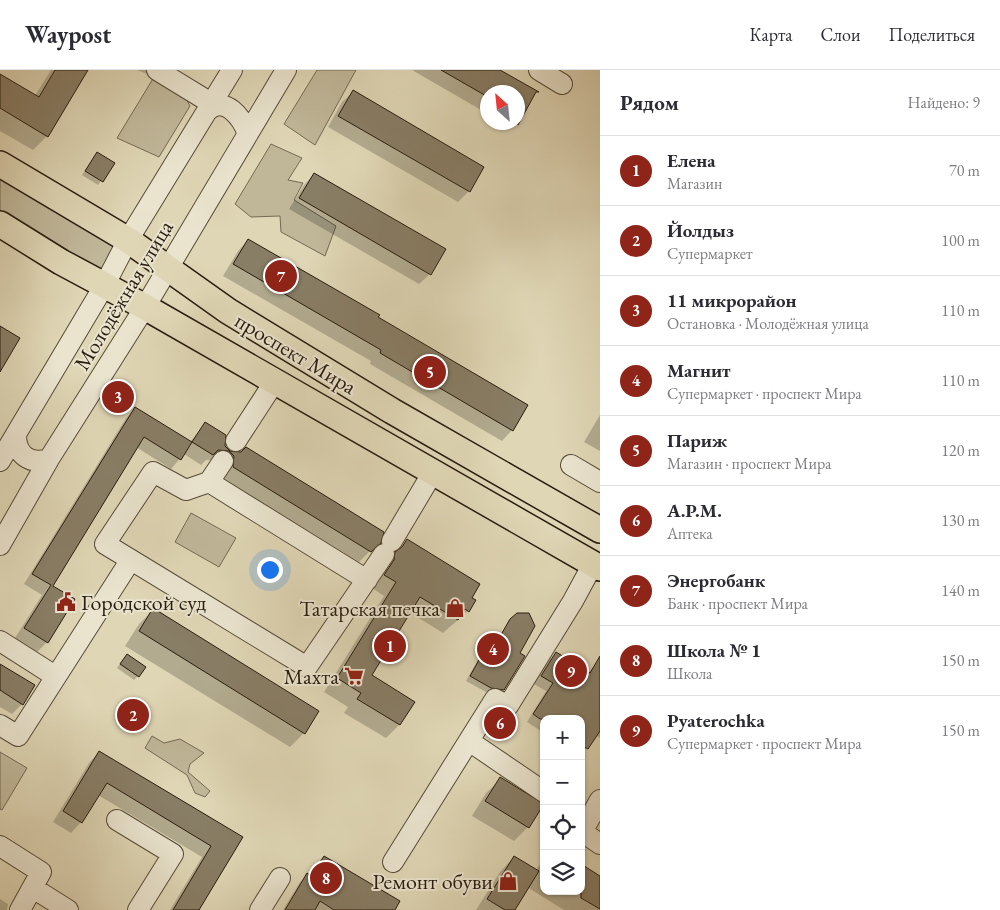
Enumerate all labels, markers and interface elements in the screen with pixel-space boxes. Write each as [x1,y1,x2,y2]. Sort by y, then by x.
text: Waypost [25,19,111,50]
text: Карта [750,23,793,46]
text: Слои [821,23,860,46]
text: Поделиться [888,23,975,46]
north arrow [480,85,525,130]
text: Рядом [620,89,679,116]
text: Найдено: 9 [908,92,980,113]
text: Елена [667,148,716,173]
text: 1 [632,160,640,181]
text: 70 m [949,160,980,181]
text: Магазин [667,173,722,194]
street label: Молодёжная улица [67,215,180,376]
text: Йолдыз [667,218,734,243]
text: 2 [632,230,640,251]
text: 100 m [941,230,980,251]
text: Супермаркет [667,243,753,264]
pin: 7 [265,257,297,295]
text: 11 микрорайон [667,288,797,313]
text: 3 [632,300,640,321]
text: 110 m [941,300,980,321]
street label: проспект Мира [230,306,362,401]
text: Остановка · Молодёжная улица [667,313,869,334]
pin: 5 [414,353,446,391]
text: Магнит [667,358,731,383]
text: 4 [632,370,640,391]
text: 110 m [941,370,980,391]
pin: 3 [102,378,134,416]
text: Супермаркет · проспект Мира [667,383,862,404]
text: Париж [667,428,727,453]
text: 5 [632,440,640,461]
text: 120 m [941,440,980,461]
text: Магазин · проспект Мира [667,453,831,474]
text: А.Р.М. [667,498,722,523]
text: 6 [632,510,640,531]
text: 130 m [941,510,980,531]
text: Аптека [667,523,713,544]
your location [257,557,283,583]
text: Энергобанк [667,568,765,593]
text: 7 [632,580,640,601]
text: 140 m [941,580,980,601]
place label: Городской суд [81,588,206,617]
public building icon: Городской суд [55,591,77,613]
text: Банк · проспект Мира [667,593,808,614]
place label: Татарская печка [299,594,440,623]
shop icon: Татарская печка [444,597,466,619]
pin: 1 [374,627,406,665]
pin: 4 [477,630,509,668]
text: Школа № 1 [667,638,761,663]
text: 8 [632,650,640,671]
text: 150 m [941,650,980,671]
pin: 9 [555,652,587,690]
place label: Махта [284,662,339,691]
text: Школа [667,663,712,684]
supermarket icon: Махта [343,665,365,687]
pin: 2 [117,696,149,734]
pin: 6 [484,704,516,742]
text: Pyaterochka [667,708,765,733]
map controls [540,715,585,895]
button: + [540,715,585,760]
text: 9 [632,720,640,741]
text: 150 m [941,720,980,741]
text: Супермаркет · проспект Мира [667,733,862,754]
button: − [540,760,585,805]
button: locate [540,805,585,850]
button: layers [540,850,585,895]
pin: 8 [310,859,342,897]
place label: Ремонт обуви [373,867,493,896]
shop icon: Ремонт обуви [497,870,519,892]

